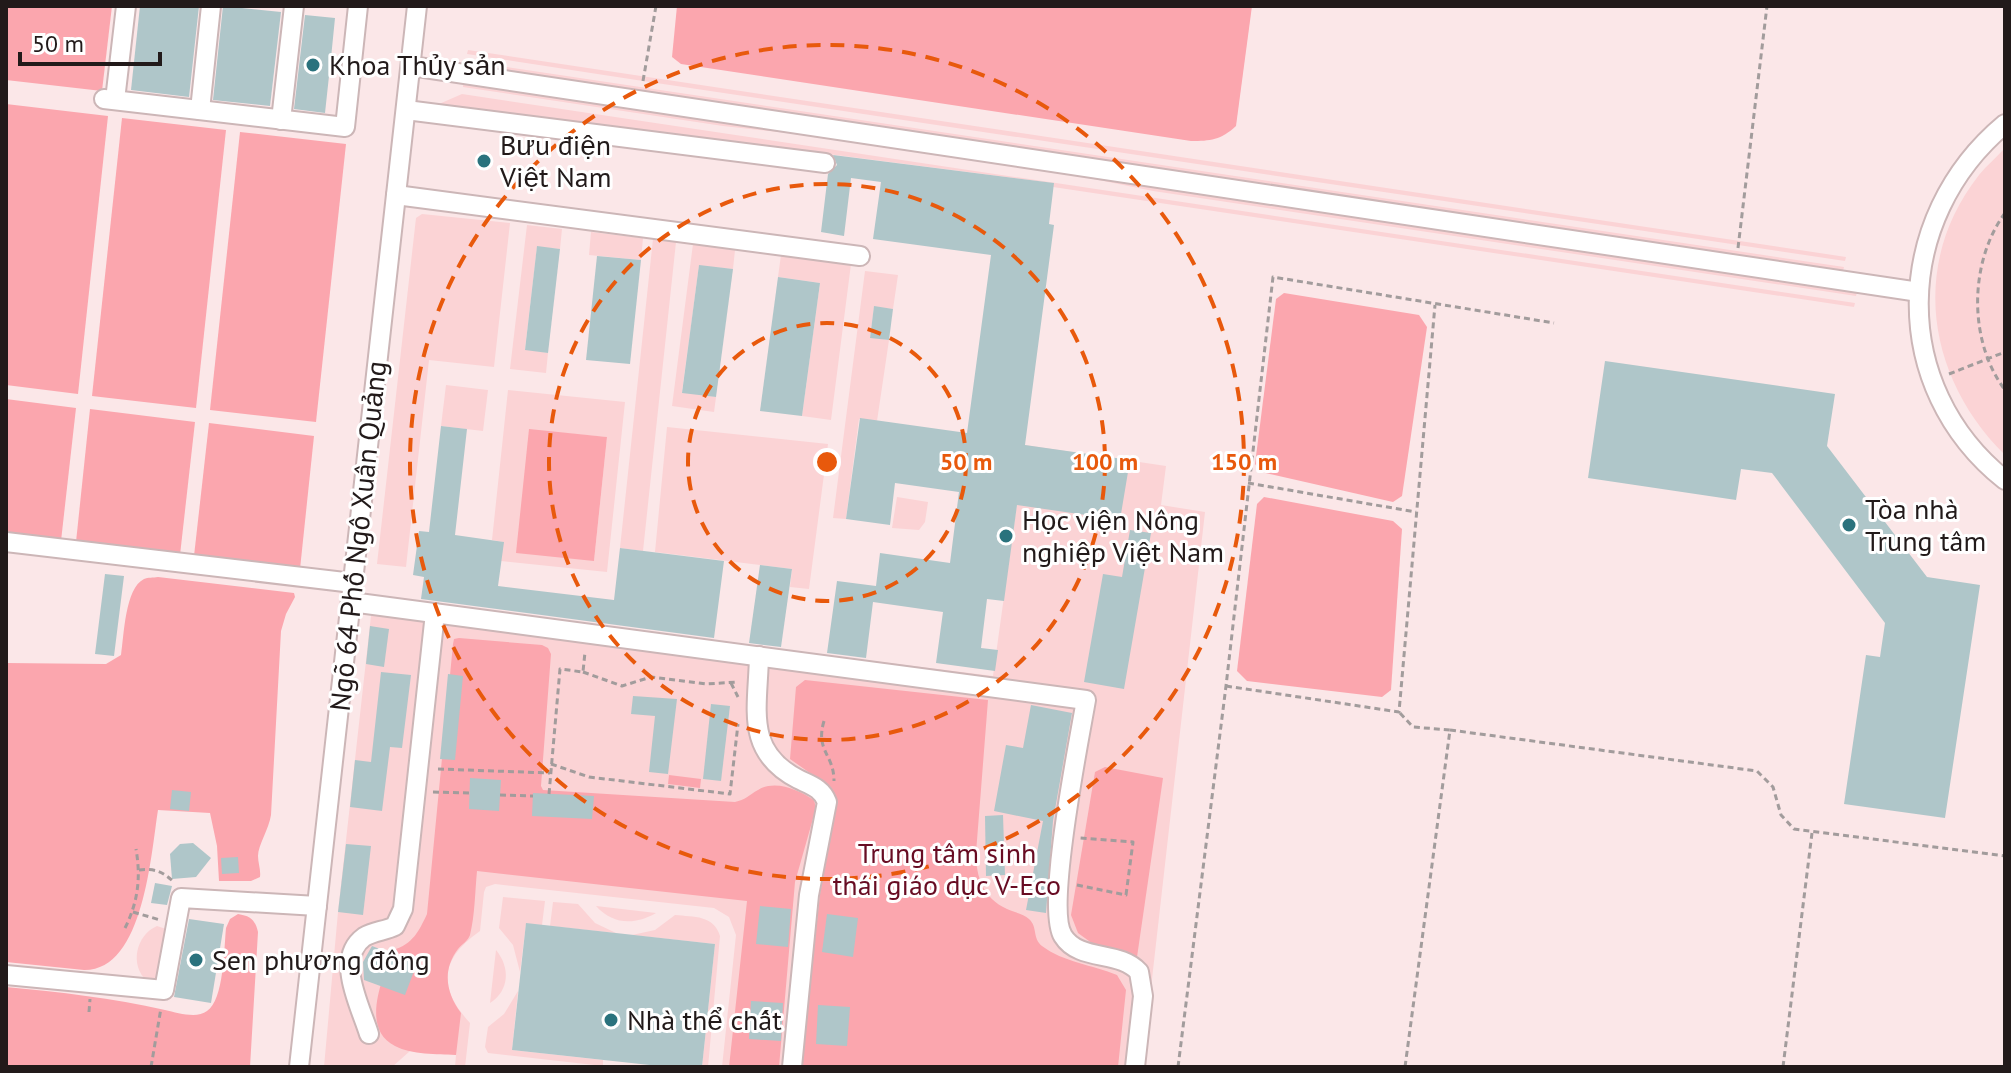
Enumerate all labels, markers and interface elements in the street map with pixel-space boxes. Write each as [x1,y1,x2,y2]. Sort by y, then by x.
scale bar [20,16,160,66]
text: 50 m [32,28,84,59]
place label: Khoa Thủy sản [329,46,506,83]
marker: Khoa Thủy sản [304,56,322,74]
place label: Bưu điện Việt Nam [499,126,611,195]
marker: Bưu điện Việt Nam [475,152,493,170]
street label: Ngõ 64 Phố Ngô Xuân Quảng [321,359,394,713]
text: 50 m [940,446,992,477]
text: 100 m [1072,446,1138,477]
text: 150 m [1211,446,1277,477]
centre of rings [813,448,841,476]
place label: Tòa nhà Trung tâm [1865,490,1986,559]
place label: Học viện Nông nghiệp Việt Nam [1022,501,1224,570]
marker: Tòa nhà Trung tâm [1840,516,1858,534]
marker: Học viện Nông nghiệp Việt Nam [997,527,1015,545]
park label: Trung tâm sinh thái giáo dục V-Eco [833,834,1061,903]
place label: Sen phương đông [212,941,430,978]
marker: Sen phương đông [187,951,205,969]
place label: Nhà thể chất [627,1001,782,1038]
marker: Nhà thể chất [602,1011,620,1029]

